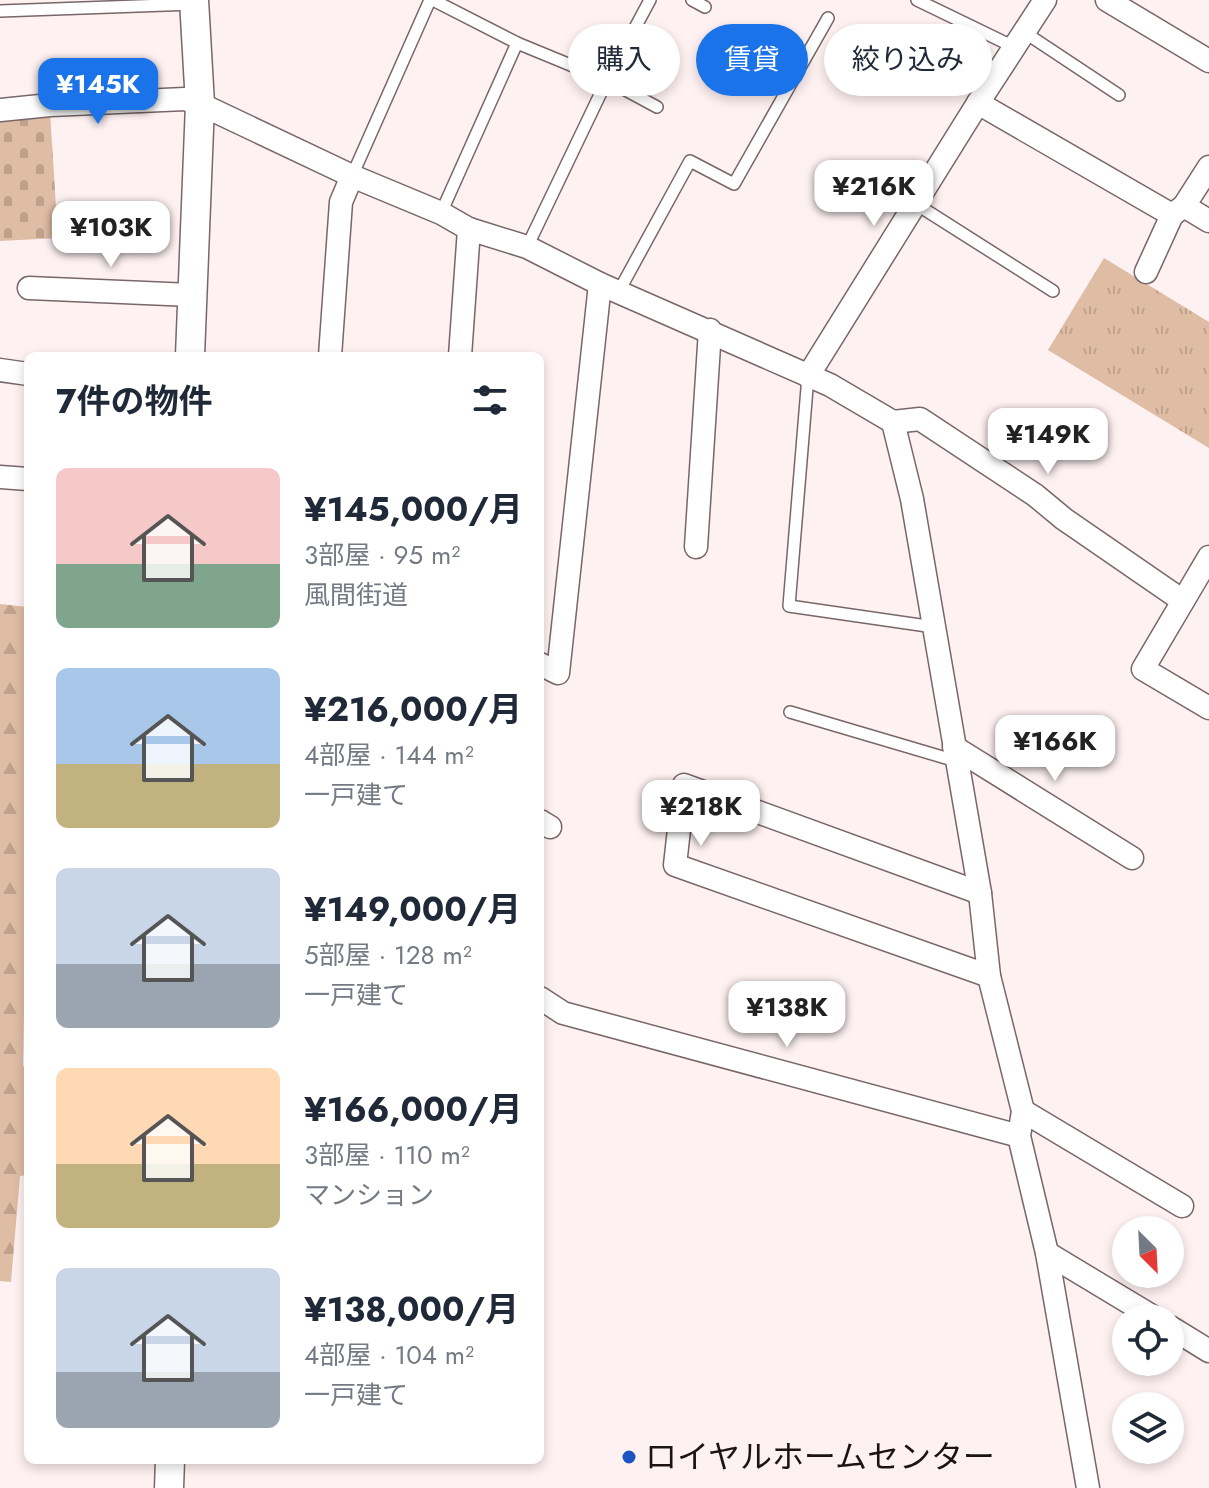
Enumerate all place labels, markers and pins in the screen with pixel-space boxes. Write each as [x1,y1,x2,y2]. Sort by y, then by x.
pin: ¥145K [42,58,154,126]
pin: ¥216K [818,160,930,228]
pin: ¥103K [55,201,167,269]
pin: ¥149K [992,408,1104,476]
pin: ¥166K [999,715,1111,783]
pin: ¥218K [645,780,757,848]
pin: ¥138K [731,981,843,1049]
place label: ロイヤルホームセンター [645,1434,995,1480]
marker: ロイヤルホームセンター [620,1448,638,1466]

